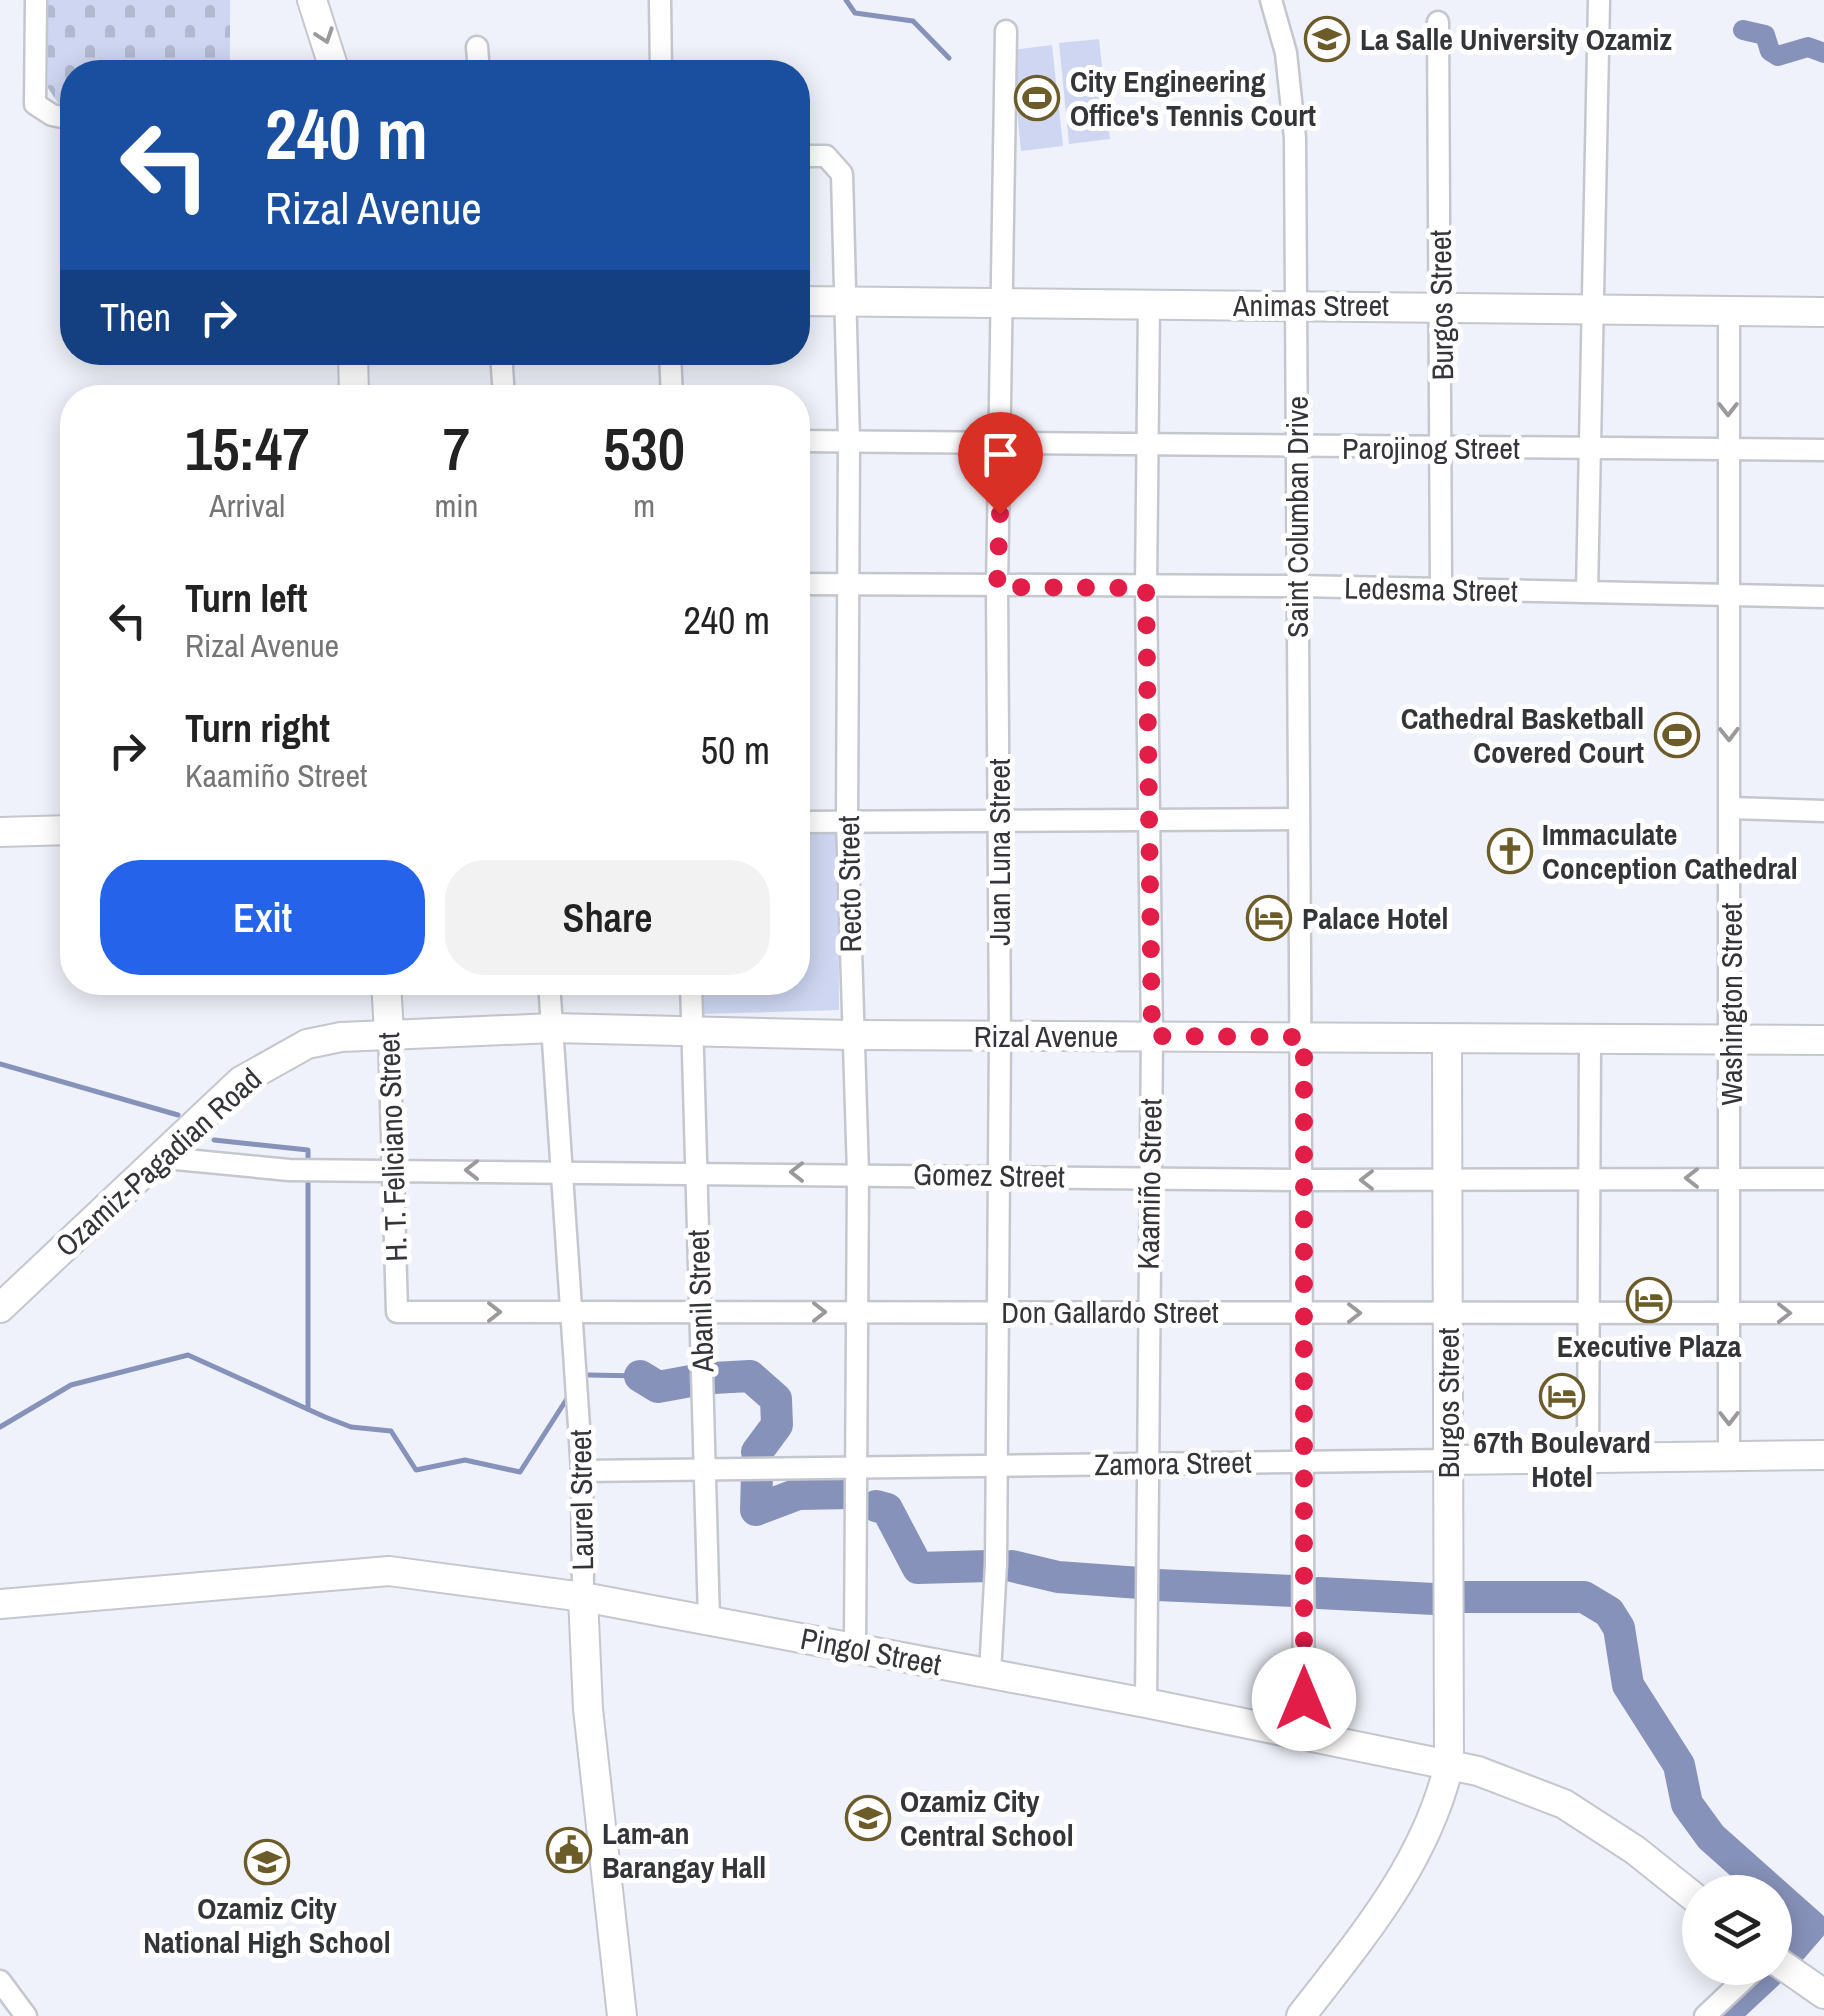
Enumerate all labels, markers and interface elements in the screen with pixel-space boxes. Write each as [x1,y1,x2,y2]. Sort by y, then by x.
school or university icon: La Salle University Ozamiz [1304,16,1350,62]
place label: La Salle University Ozamiz [1360,19,1672,59]
one-way arrow [313,26,334,43]
place label: City Engineering Office's Tennis Court [1070,61,1316,135]
sports icon: City Engineering Office's Tennis Court [1014,75,1060,121]
text: 240 m [265,87,428,181]
icon: left [100,100,230,230]
text: Rizal Avenue [265,177,482,238]
street label: Burgos Street [1420,229,1462,381]
street label: Animas Street [1232,285,1389,325]
icon: right [191,290,246,345]
text: Then [100,292,171,343]
street label: Saint Columban Drive [1277,396,1317,638]
one-way arrow [1717,402,1739,417]
text: 15:47 [185,408,310,489]
text: 7 [443,408,470,489]
text: 530 [603,408,685,489]
pin [958,412,1043,515]
icon: arrive [973,427,1028,482]
street label: Parojinog Street [1342,428,1520,468]
text: Arrival [209,484,285,527]
text: min [435,484,478,527]
text: m [633,484,655,527]
street label: Ledesma Street [1344,567,1518,611]
text: Turn left [185,573,307,624]
icon: left [100,593,155,648]
text: 240 m [683,595,770,646]
text: Rizal Avenue [185,624,339,667]
place label: Cathedral Basketball Covered Court [1401,698,1644,772]
text: Turn right [185,703,330,754]
sports icon: Cathedral Basketball Covered Court [1654,712,1700,758]
icon: right [100,723,155,778]
text: 50 m [701,725,770,776]
one-way arrow [1718,726,1740,742]
text: Kaamiño Street [185,754,367,797]
street label: Juan Luna Street [979,758,1019,946]
place label: Immaculate Conception Cathedral [1542,814,1798,888]
street label: Recto Street [828,815,870,953]
church icon: Immaculate Conception Cathedral [1487,828,1533,874]
button: Exit [100,860,425,975]
button: Share [445,860,770,975]
hotel icon: Palace Hotel [1246,895,1292,941]
place label: Palace Hotel [1302,898,1448,938]
street label: Washington Street [1711,902,1751,1105]
street label: Rizal Avenue [974,1016,1118,1056]
street label: H. T. Feliciano Street [368,1031,416,1262]
street label: Ozamiz-Pagadian Road [47,1059,269,1265]
street label: Kaamiño Street [1128,1098,1170,1270]
street label: Gomez Street [913,1154,1065,1196]
one-way arrow [463,1159,478,1181]
one-way arrow [788,1162,804,1183]
one-way arrow [1683,1167,1698,1189]
one-way arrow [1358,1169,1374,1191]
street label: Abanil Street [678,1229,723,1374]
hotel icon: Executive Plaza [1626,1277,1672,1323]
street label: Don Gallardo Street [1001,1292,1219,1332]
one-way arrow [488,1301,503,1323]
one-way arrow [812,1301,828,1323]
one-way arrow [1348,1302,1363,1324]
one-way arrow [1778,1302,1793,1324]
place label: Executive Plaza [1557,1326,1742,1366]
street label: Burgos Street [1428,1328,1468,1478]
hotel icon: 67th Boulevard Hotel [1539,1373,1585,1419]
one-way arrow [1718,1410,1740,1426]
place label: 67th Boulevard Hotel [1473,1422,1651,1496]
street label: Laurel Street [560,1429,602,1571]
street label: Zamora Street [1094,1442,1252,1484]
street label: Pingol Street [797,1618,945,1684]
position arrow [1252,1647,1356,1751]
place label: Ozamiz City Central School [900,1781,1074,1855]
school or university icon: Ozamiz City Central School [845,1795,891,1841]
place label: Lam-an Barangay Hall [602,1813,766,1887]
public building icon: Lam-an Barangay Hall [546,1827,592,1873]
school or university icon: Ozamiz City National High School [244,1839,290,1885]
map controls [1682,1875,1792,1985]
button: layers [1682,1875,1792,1985]
place label: Ozamiz City National High School [143,1888,391,1962]

